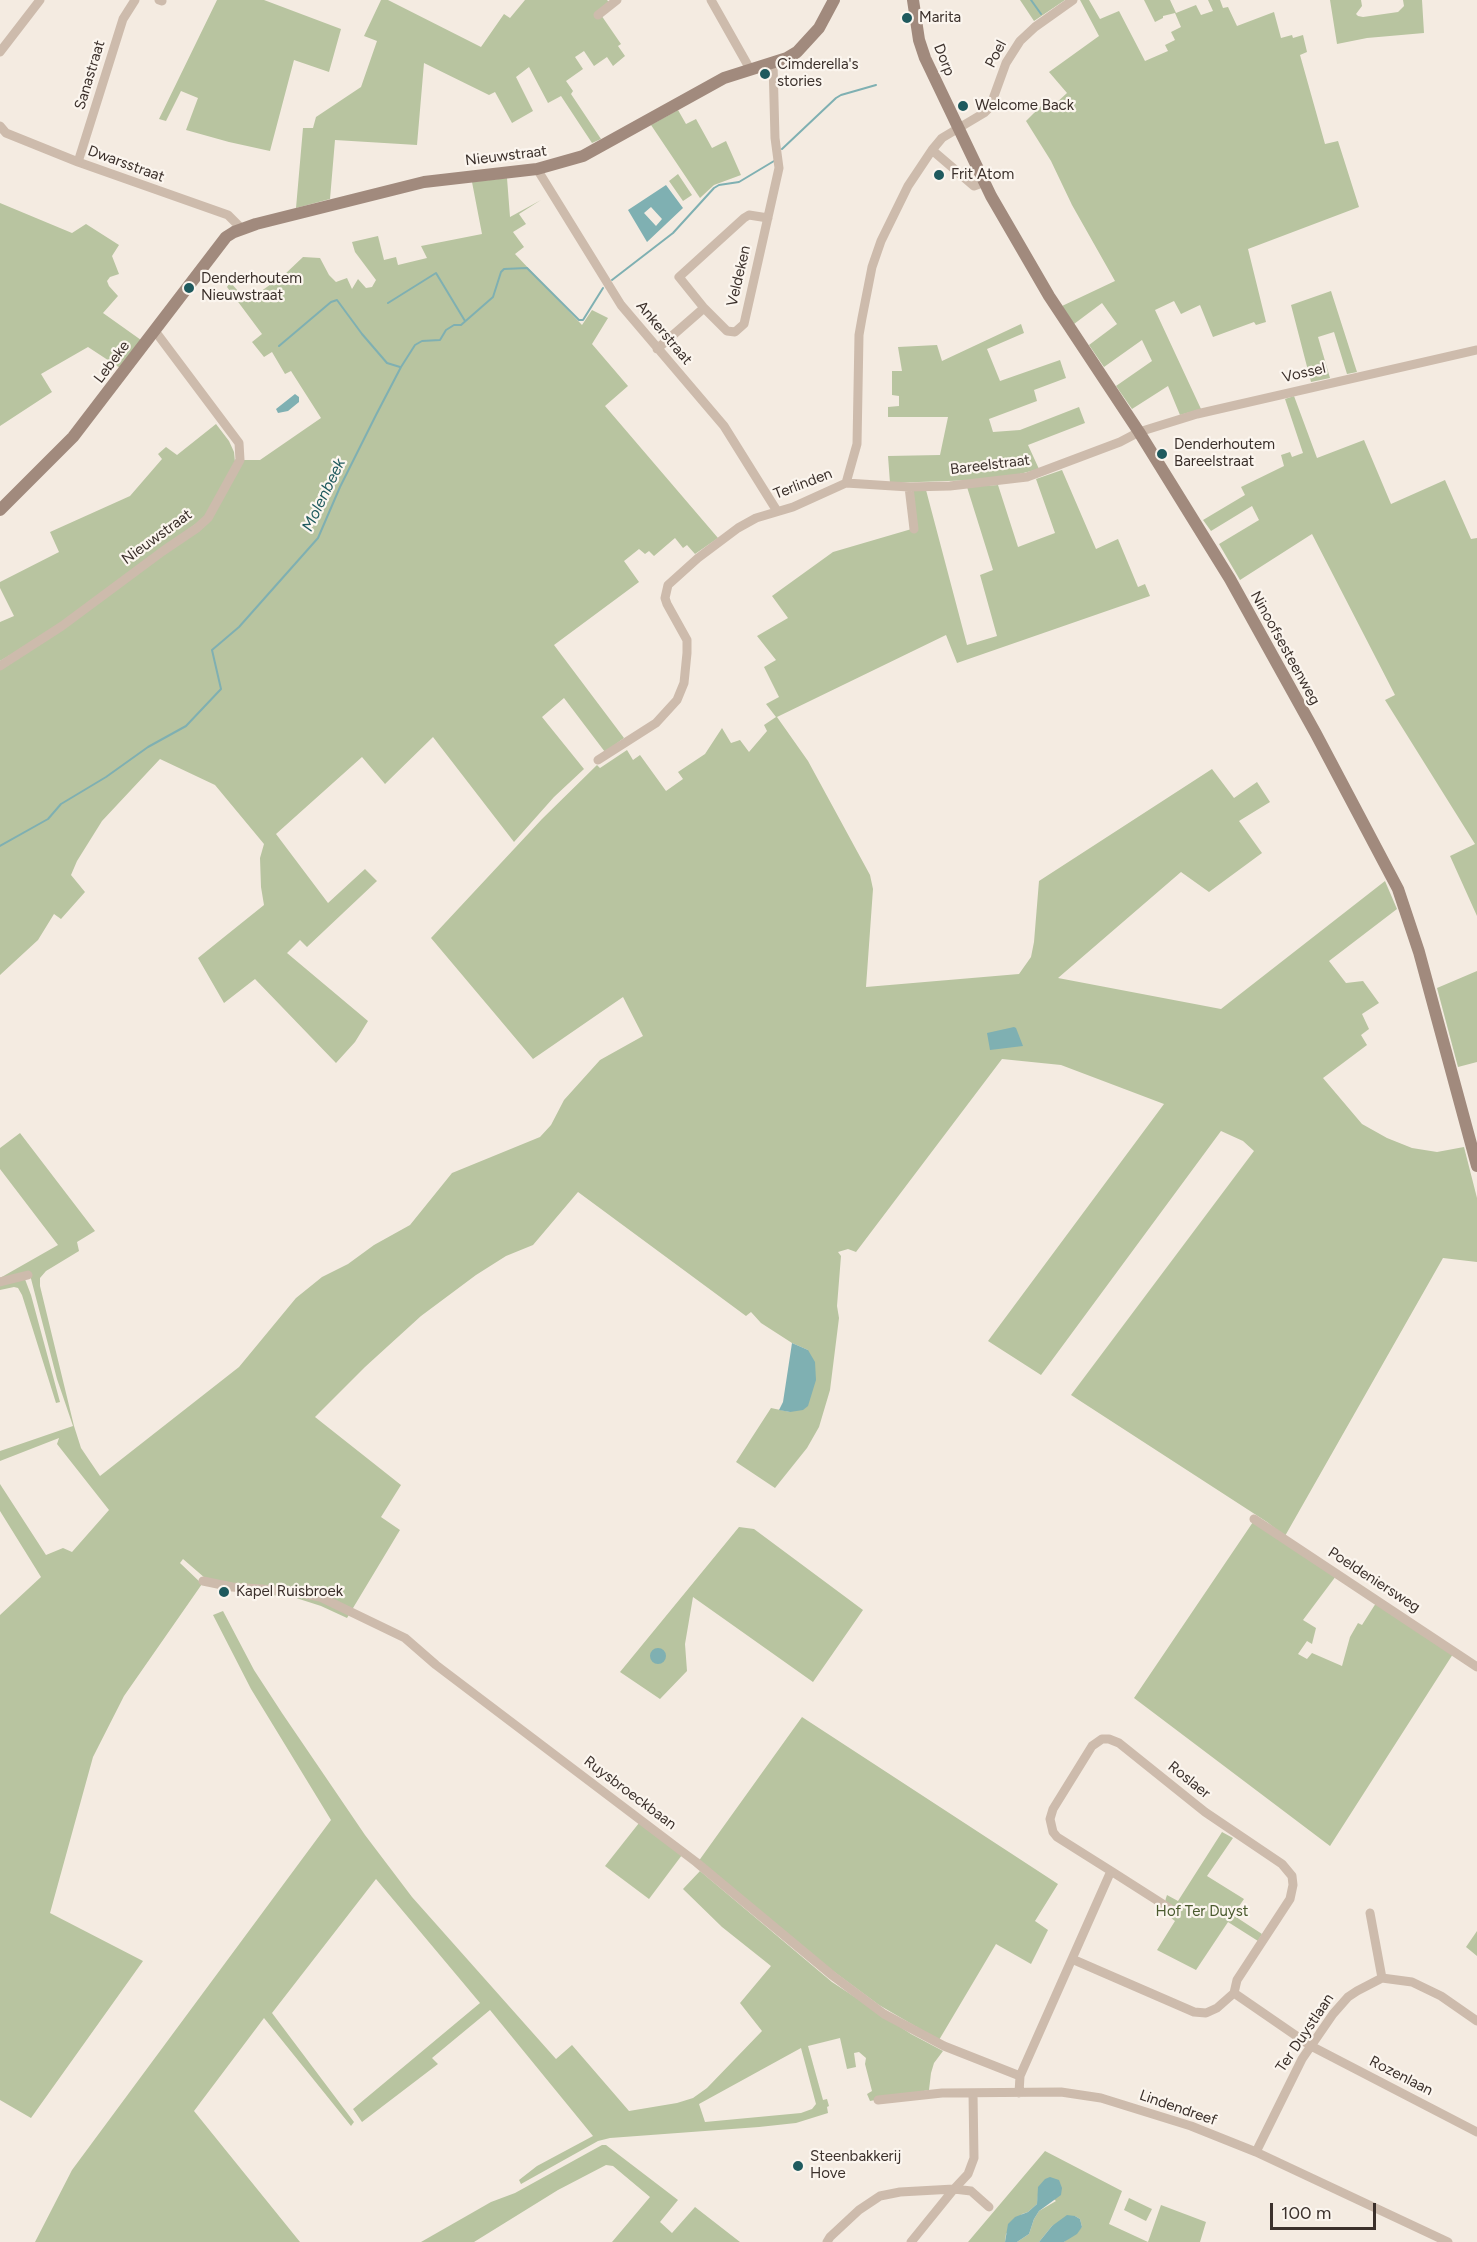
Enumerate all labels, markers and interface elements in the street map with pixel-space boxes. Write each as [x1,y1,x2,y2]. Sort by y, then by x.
place label: Marita [919,9,961,27]
marker: Marita [900,11,914,25]
street label: Poel [981,37,1011,71]
street label: Sanastraat [71,38,109,112]
street label: Dorp [929,41,959,79]
place label: Cimderella's stories [777,56,859,91]
marker: Cimderella's stories [758,67,772,81]
place label: Welcome Back [975,97,1074,115]
marker: Welcome Back [956,99,970,113]
street label: Dwarsstraat [85,142,167,186]
street label: Nieuwstraat [464,142,548,170]
place label: Frit Atom [951,166,1014,184]
marker: Frit Atom [932,168,946,182]
street label: Veldeken [723,244,755,308]
place label: Denderhoutem Nieuwstraat [201,270,302,305]
marker: Denderhoutem Nieuwstraat [182,281,196,295]
street label: Ankerstraat [632,297,696,369]
street label: Lebeke [90,337,134,387]
street label: Vossel [1281,359,1327,387]
place label: Denderhoutem Bareelstraat [1174,436,1275,471]
marker: Denderhoutem Bareelstraat [1155,447,1169,461]
street label: Bareelstraat [949,451,1031,479]
water label: Molenbeek [298,455,350,535]
street label: Terlinden [771,465,835,503]
street label: Nieuwstraat [118,506,196,568]
street label: Ninoofsesteenweg [1246,588,1324,708]
street label: Poeldeniersweg [1324,1543,1424,1617]
place label: Kapel Ruisbroek [236,1583,343,1601]
marker: Kapel Ruisbroek [217,1585,231,1599]
street label: Ruysbroeckbaan [580,1752,680,1834]
street label: Roslaer [1164,1757,1214,1803]
park label: Hof Ter Duyst [1156,1903,1248,1921]
street label: Ter Duystlaan [1272,1990,1338,2076]
street label: Rozenlaan [1366,2052,1436,2100]
street label: Lindendreef [1137,2086,1219,2130]
place label: Steenbakkerij Hove [810,2148,901,2183]
marker: Steenbakkerij Hove [791,2159,805,2173]
scale bar [1273,2191,1380,2229]
text: 100 m [1281,2202,1331,2224]

